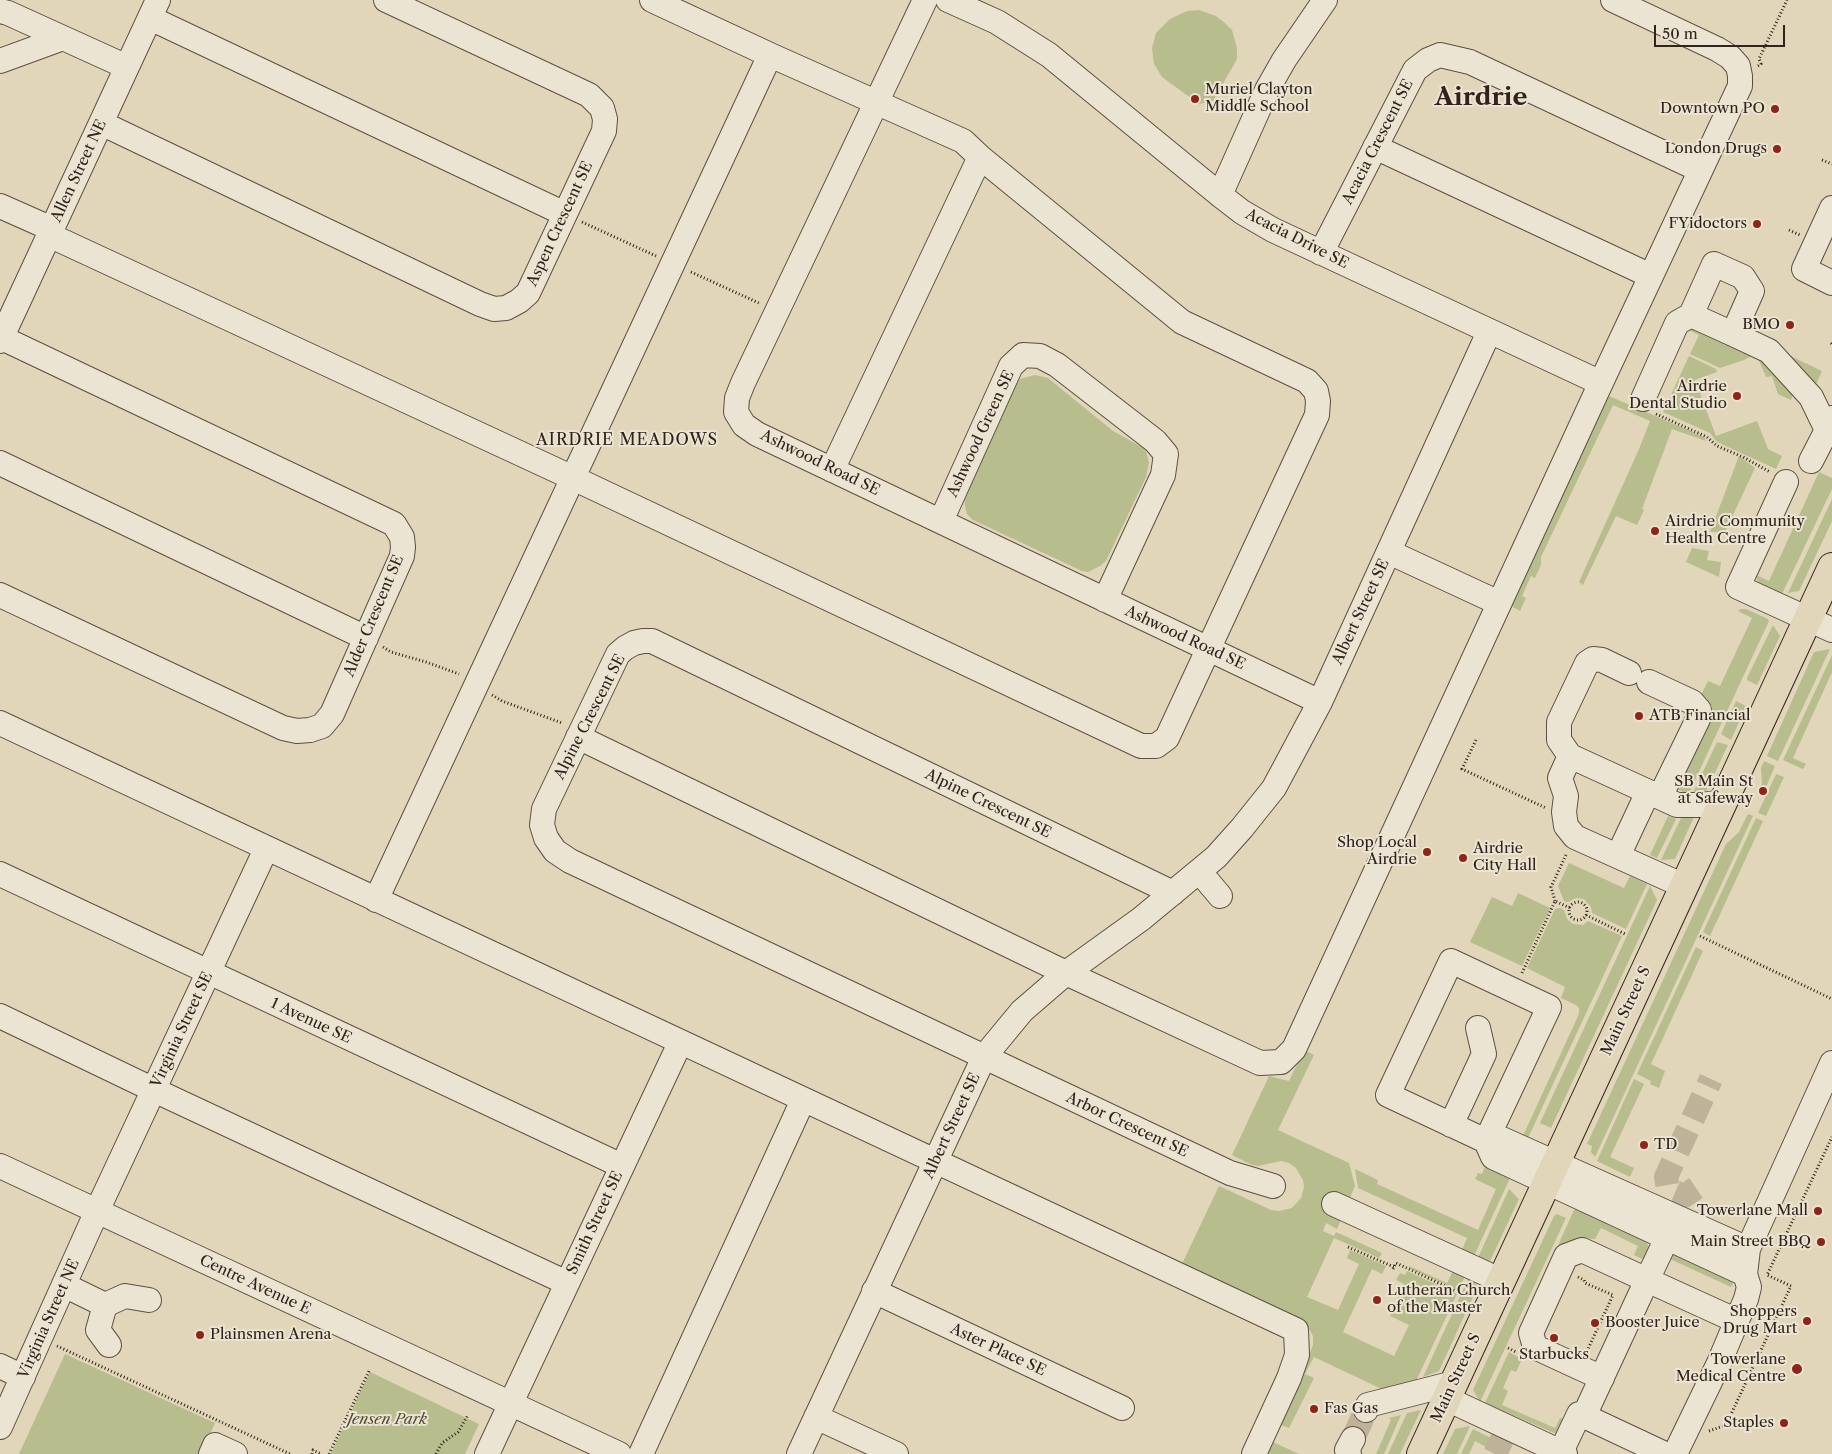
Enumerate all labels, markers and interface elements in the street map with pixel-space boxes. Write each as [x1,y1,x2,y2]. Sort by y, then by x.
scale bar [1657,15,1788,47]
text: 50 m [1662,24,1698,43]
street label: Acacia Crescent SE [1339,76,1417,208]
place label: Muriel Clayton Middle School [1205,81,1313,116]
district label: Airdrie [1435,83,1527,113]
marker: Muriel Clayton Middle School [1189,93,1201,105]
place label: Downtown PO [1660,100,1765,118]
marker: Downtown PO [1769,103,1781,115]
street label: Allen Street NE [47,117,111,225]
place label: London Drugs [1665,140,1767,158]
marker: London Drugs [1771,143,1783,155]
street label: Aspen Crescent SE [523,159,597,289]
street label: Acacia Drive SE [1242,205,1352,273]
place label: FYidoctors [1669,215,1747,233]
marker: FYidoctors [1751,218,1763,230]
place label: BMO [1742,316,1780,334]
marker: BMO [1784,319,1796,331]
street label: Ashwood Green SE [944,368,1018,500]
place label: Airdrie Dental Studio [1629,378,1727,413]
marker: Airdrie Dental Studio [1731,390,1743,402]
street label: Ashwood Road SE [757,426,883,500]
district label: AIRDRIE MEADOWS [534,430,720,450]
place label: Airdrie Community Health Centre [1665,513,1805,548]
marker: Airdrie Community Health Centre [1649,525,1661,537]
street label: Alder Crescent SE [340,552,408,680]
street label: Albert Street SE [1329,556,1393,668]
street label: Ashwood Road SE [1122,602,1248,674]
street label: Alpine Crescent SE [551,651,629,783]
place label: ATB Financial [1649,707,1750,725]
marker: ATB Financial [1633,710,1645,722]
street label: Alpine Crescent SE [922,766,1054,842]
place label: SB Main St at Safeway [1674,773,1753,808]
marker: SB Main St at Safeway [1757,785,1769,797]
place label: Shop Local Airdrie [1337,834,1417,869]
place label: Airdrie City Hall [1473,840,1536,875]
marker: Shop Local Airdrie [1421,846,1433,858]
marker: Airdrie City Hall [1457,852,1469,864]
street label: Main Street S [1597,964,1655,1058]
street label: Virginia Street SE [147,969,217,1091]
street label: 1 Avenue SE [268,994,354,1048]
street label: Albert Street SE [920,1070,984,1182]
street label: Arbor Crescent SE [1063,1089,1191,1161]
place label: TD [1654,1136,1677,1154]
marker: TD [1638,1139,1650,1151]
street label: Smith Street SE [563,1168,627,1278]
place label: Towerlane Mall [1697,1202,1808,1220]
marker: Towerlane Mall [1812,1205,1824,1217]
place label: Main Street BBQ [1690,1233,1811,1251]
marker: Main Street BBQ [1815,1236,1827,1248]
street label: Centre Avenue E [196,1251,314,1319]
street label: Virginia Street NE [15,1256,83,1382]
place label: Lutheran Church of the Master [1387,1282,1510,1317]
marker: Lutheran Church of the Master [1371,1294,1383,1306]
place label: Shoppers Drug Mart [1723,1303,1797,1338]
place label: Booster Juice [1605,1314,1700,1332]
marker: Shoppers Drug Mart [1801,1315,1813,1327]
marker: Booster Juice [1589,1317,1601,1329]
street label: Aster Place SE [947,1320,1049,1380]
place label: Plainsmen Arena [210,1326,331,1344]
marker: Plainsmen Arena [194,1329,206,1341]
street label: Main Street S [1427,1331,1485,1425]
marker: Starbucks [1548,1332,1560,1344]
place label: Starbucks [1519,1346,1589,1364]
place label: Towerlane Medical Centre [1676,1351,1786,1386]
marker: Towerlane Medical Centre [1790,1362,1804,1376]
place label: Fas Gas [1324,1400,1378,1418]
marker: Fas Gas [1308,1403,1320,1415]
park label: Jensen Park [347,1411,427,1429]
place label: Staples [1723,1414,1774,1432]
marker: Staples [1778,1417,1790,1429]

